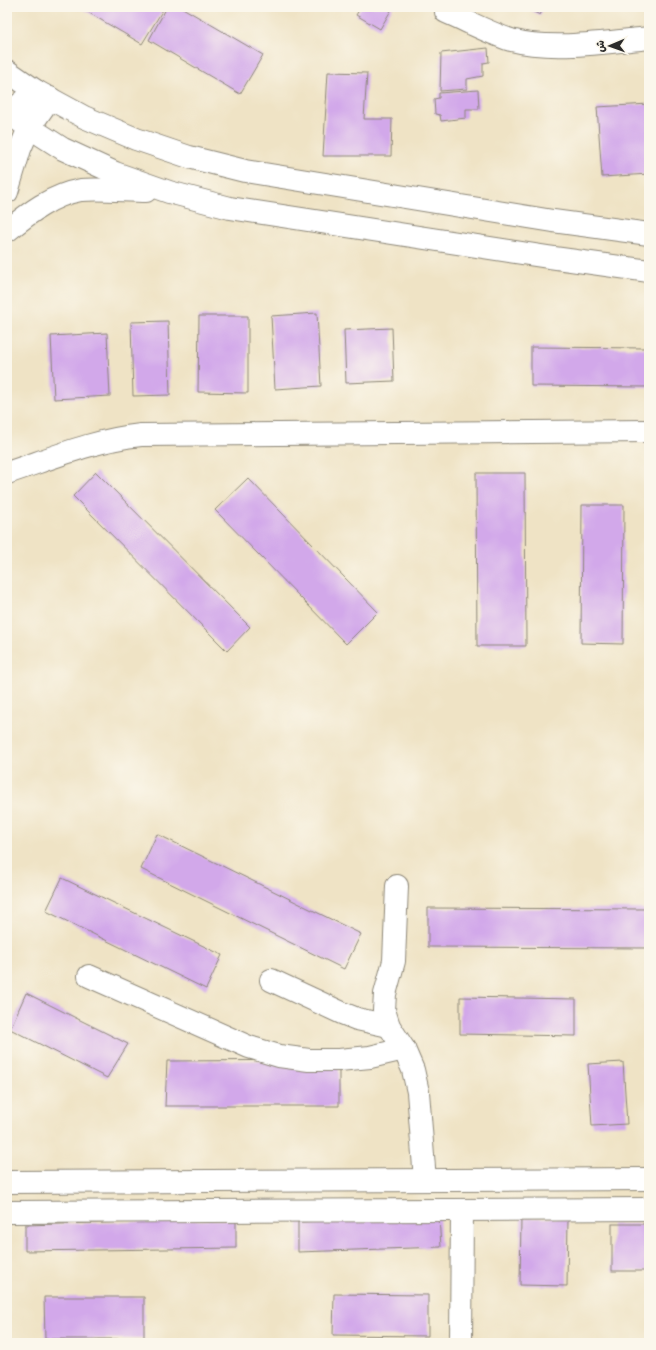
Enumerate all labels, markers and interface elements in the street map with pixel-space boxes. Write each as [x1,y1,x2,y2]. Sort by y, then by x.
north arrow [590,26,630,66]
text: ش [594,40,607,53]

